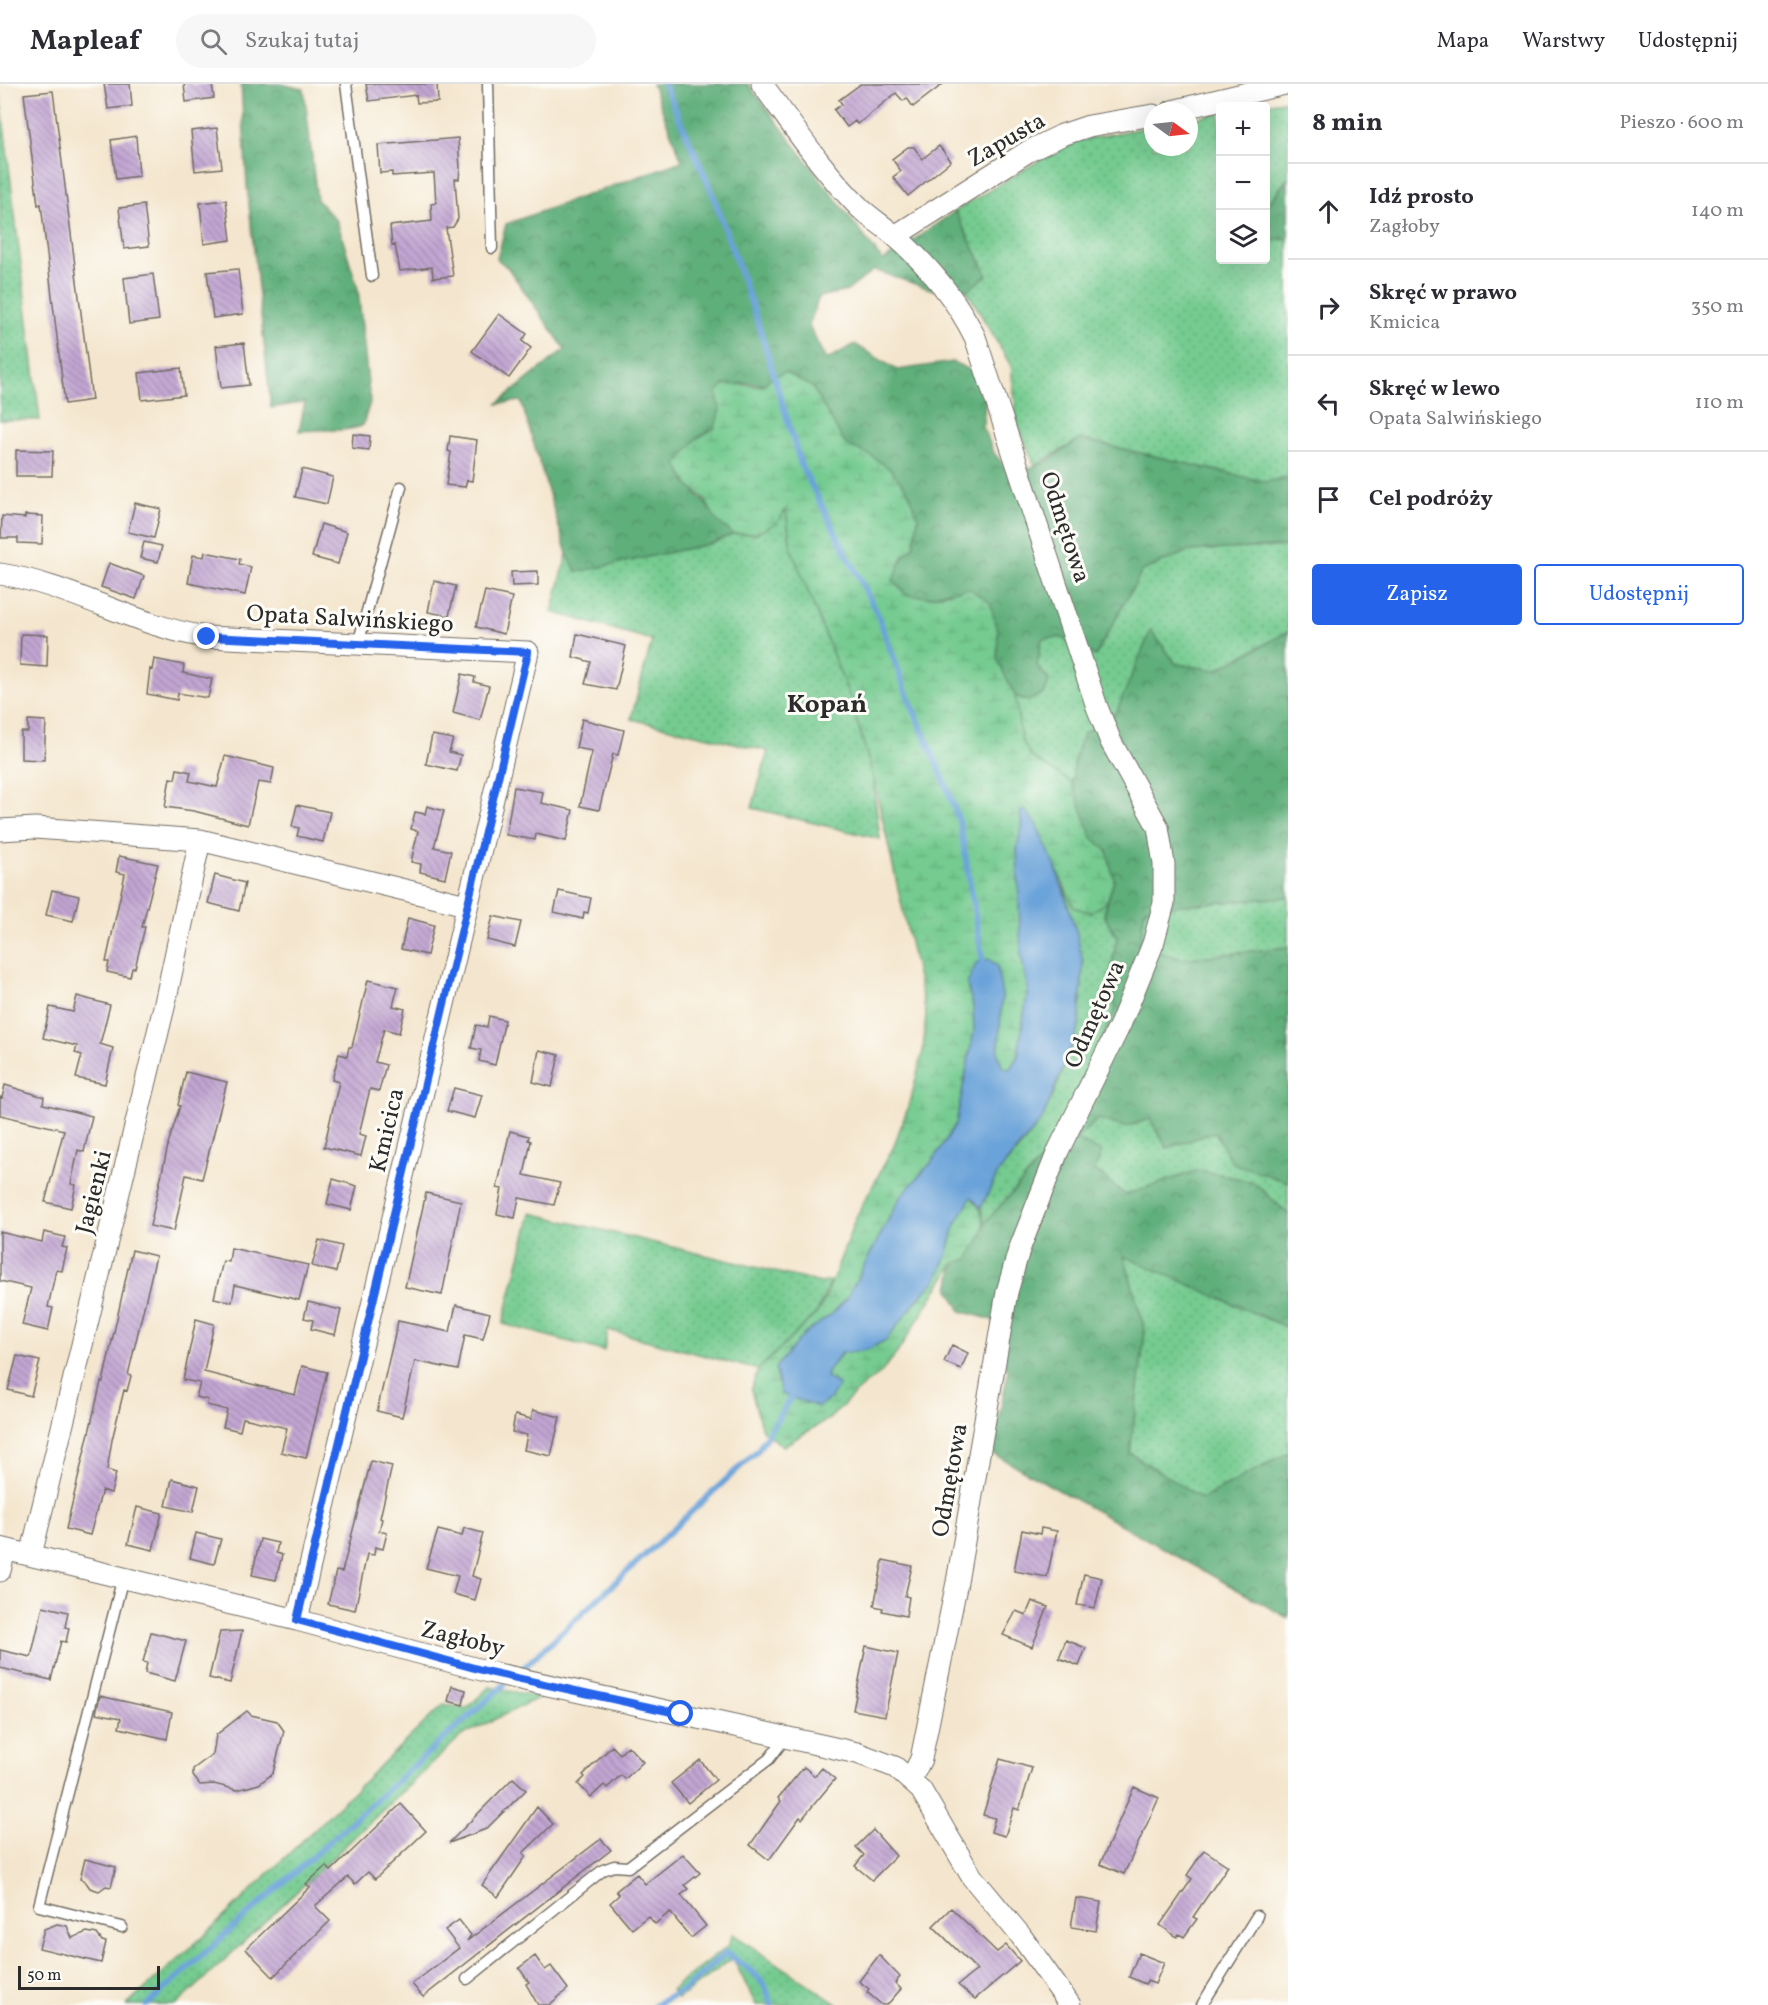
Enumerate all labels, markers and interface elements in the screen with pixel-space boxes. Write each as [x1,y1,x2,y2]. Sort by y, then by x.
search box [176,14,596,68]
text: Mapleaf [30,22,140,61]
icon: search [197,25,230,58]
text: Szukaj tutaj [245,26,359,57]
text: Mapa [1437,27,1489,56]
text: Warstwy [1522,27,1605,56]
text: Udostępnij [1638,27,1738,56]
north arrow [1144,102,1198,156]
map controls [1216,102,1270,264]
button: + [1216,102,1270,156]
street label: Zapusta [962,105,1052,177]
text: 8 min [1312,105,1383,141]
text: Pieszo · 600 m [1619,109,1744,137]
button: − [1216,156,1270,210]
text: Idź prosto [1369,182,1474,213]
icon: ahead [1312,195,1345,228]
text: 140 m [1691,197,1744,225]
button: layers [1216,210,1270,264]
text: Zagłoby [1369,213,1440,241]
text: Skręć w prawo [1369,278,1517,309]
icon: right [1312,291,1345,324]
text: 350 m [1691,293,1744,321]
text: Kmicica [1369,309,1440,337]
text: Skręć w lewo [1369,374,1500,405]
icon: left [1312,387,1345,420]
text: 110 m [1695,389,1744,417]
text: Opata Salwińskiego [1369,405,1542,433]
street label: Odmętowa [1030,468,1098,588]
icon: arrive [1312,483,1345,516]
text: Cel podróży [1369,484,1493,515]
button: Zapisz [1312,564,1522,625]
button: Udostępnij [1534,564,1744,625]
street label: Opata Salwińskiego [245,598,454,642]
route end [193,623,219,649]
district label: Kopań [787,687,867,723]
street label: Odmętowa [1057,955,1135,1074]
street label: Kmicica [362,1085,414,1176]
street label: Jagienki [68,1147,122,1238]
street label: Odmętowa [924,1421,978,1540]
street label: Zagłoby [417,1613,508,1667]
route start [667,1700,693,1726]
scale bar [18,1963,160,1990]
text: 50 m [27,1965,61,1987]

